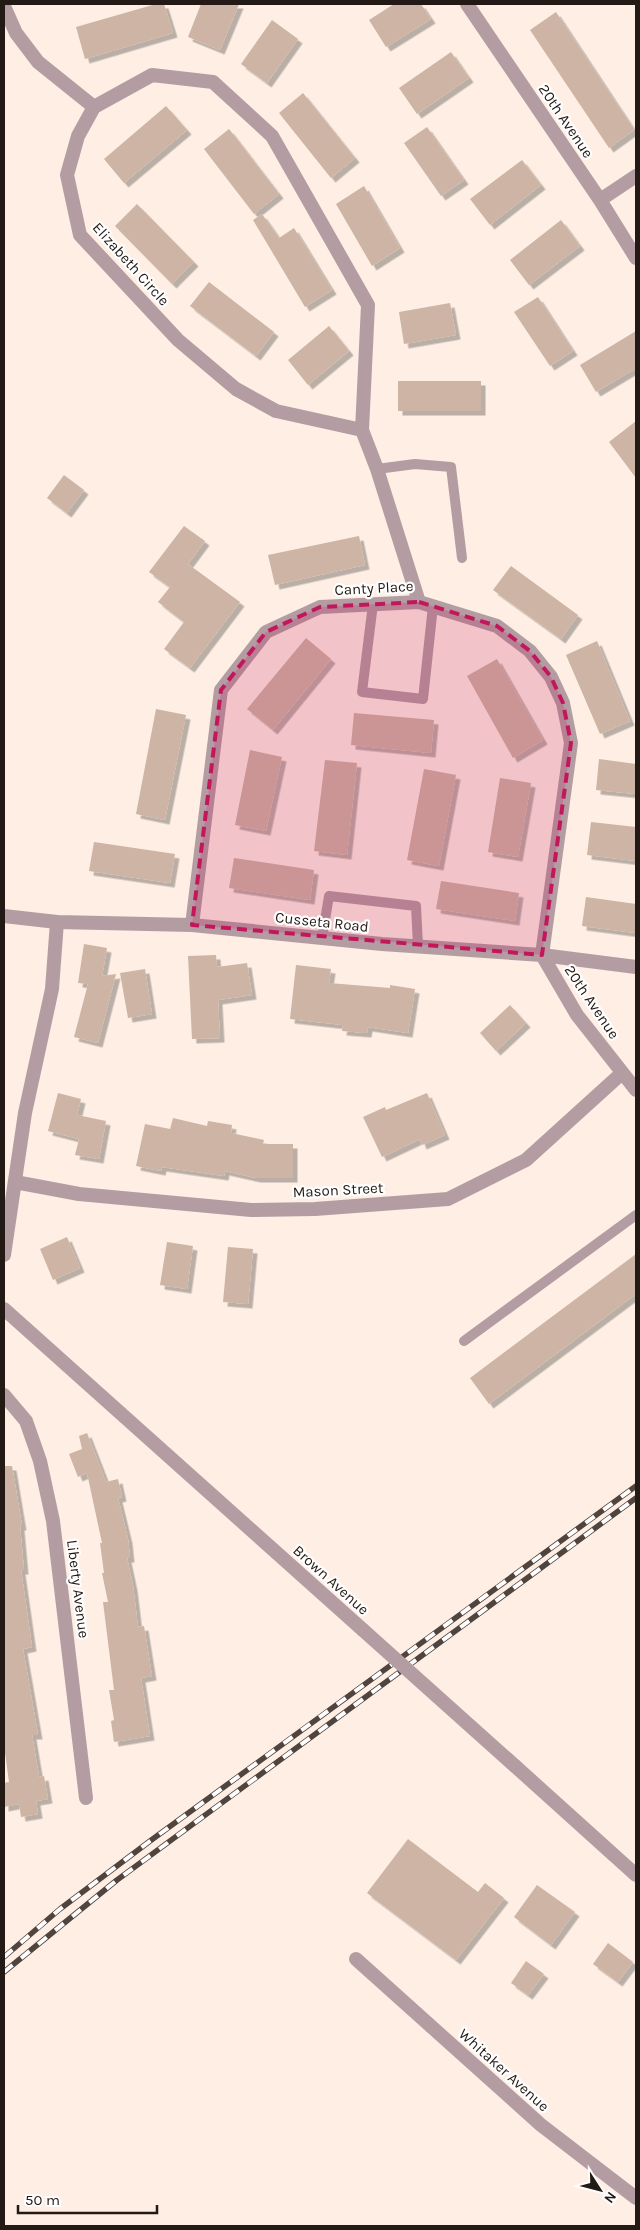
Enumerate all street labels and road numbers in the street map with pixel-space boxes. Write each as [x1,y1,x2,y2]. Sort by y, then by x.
street label: 20th Avenue [535,81,597,161]
street label: Elizabeth Circle [89,219,173,309]
street label: Canty Place [334,577,414,599]
street label: Cusseta Road [274,908,370,936]
street label: 20th Avenue [561,962,623,1042]
street label: Mason Street [292,1179,384,1201]
street label: Liberty Avenue [63,1539,93,1639]
street label: Brown Avenue [289,1541,373,1619]
street label: Whitaker Avenue [455,2025,553,2115]

